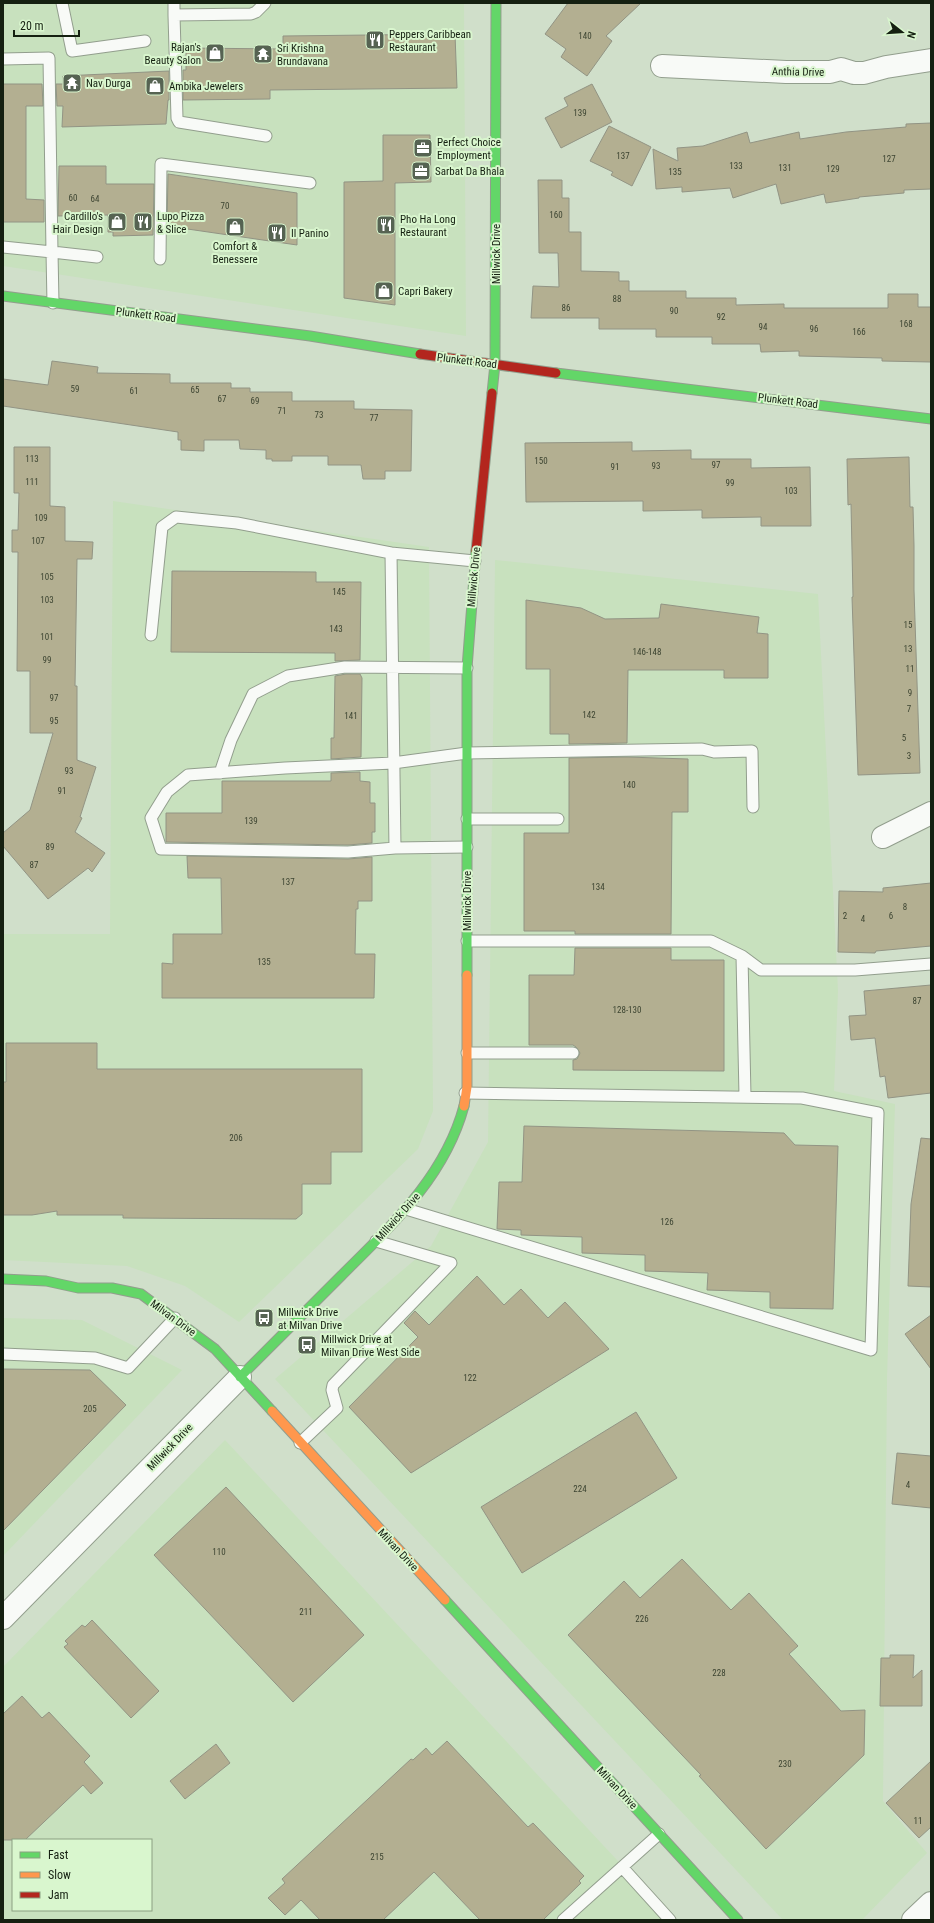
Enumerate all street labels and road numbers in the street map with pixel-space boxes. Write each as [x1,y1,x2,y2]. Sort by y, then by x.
street label: Anthia Drive [772,65,824,79]
street label: Millwick Drive [490,224,503,284]
street label: Plunkett Road [115,305,177,325]
street label: Plunkett Road [436,351,498,371]
street label: Plunkett Road [757,391,819,411]
street label: Millwick Drive [465,547,483,607]
street label: Millwick Drive [461,871,474,931]
street label: Millwick Drive [373,1190,423,1244]
street label: Milvan Drive [148,1297,198,1339]
street label: Millwick Drive [144,1421,196,1473]
street label: Milvan Drive [375,1526,421,1574]
street label: Milvan Drive [594,1764,640,1812]

